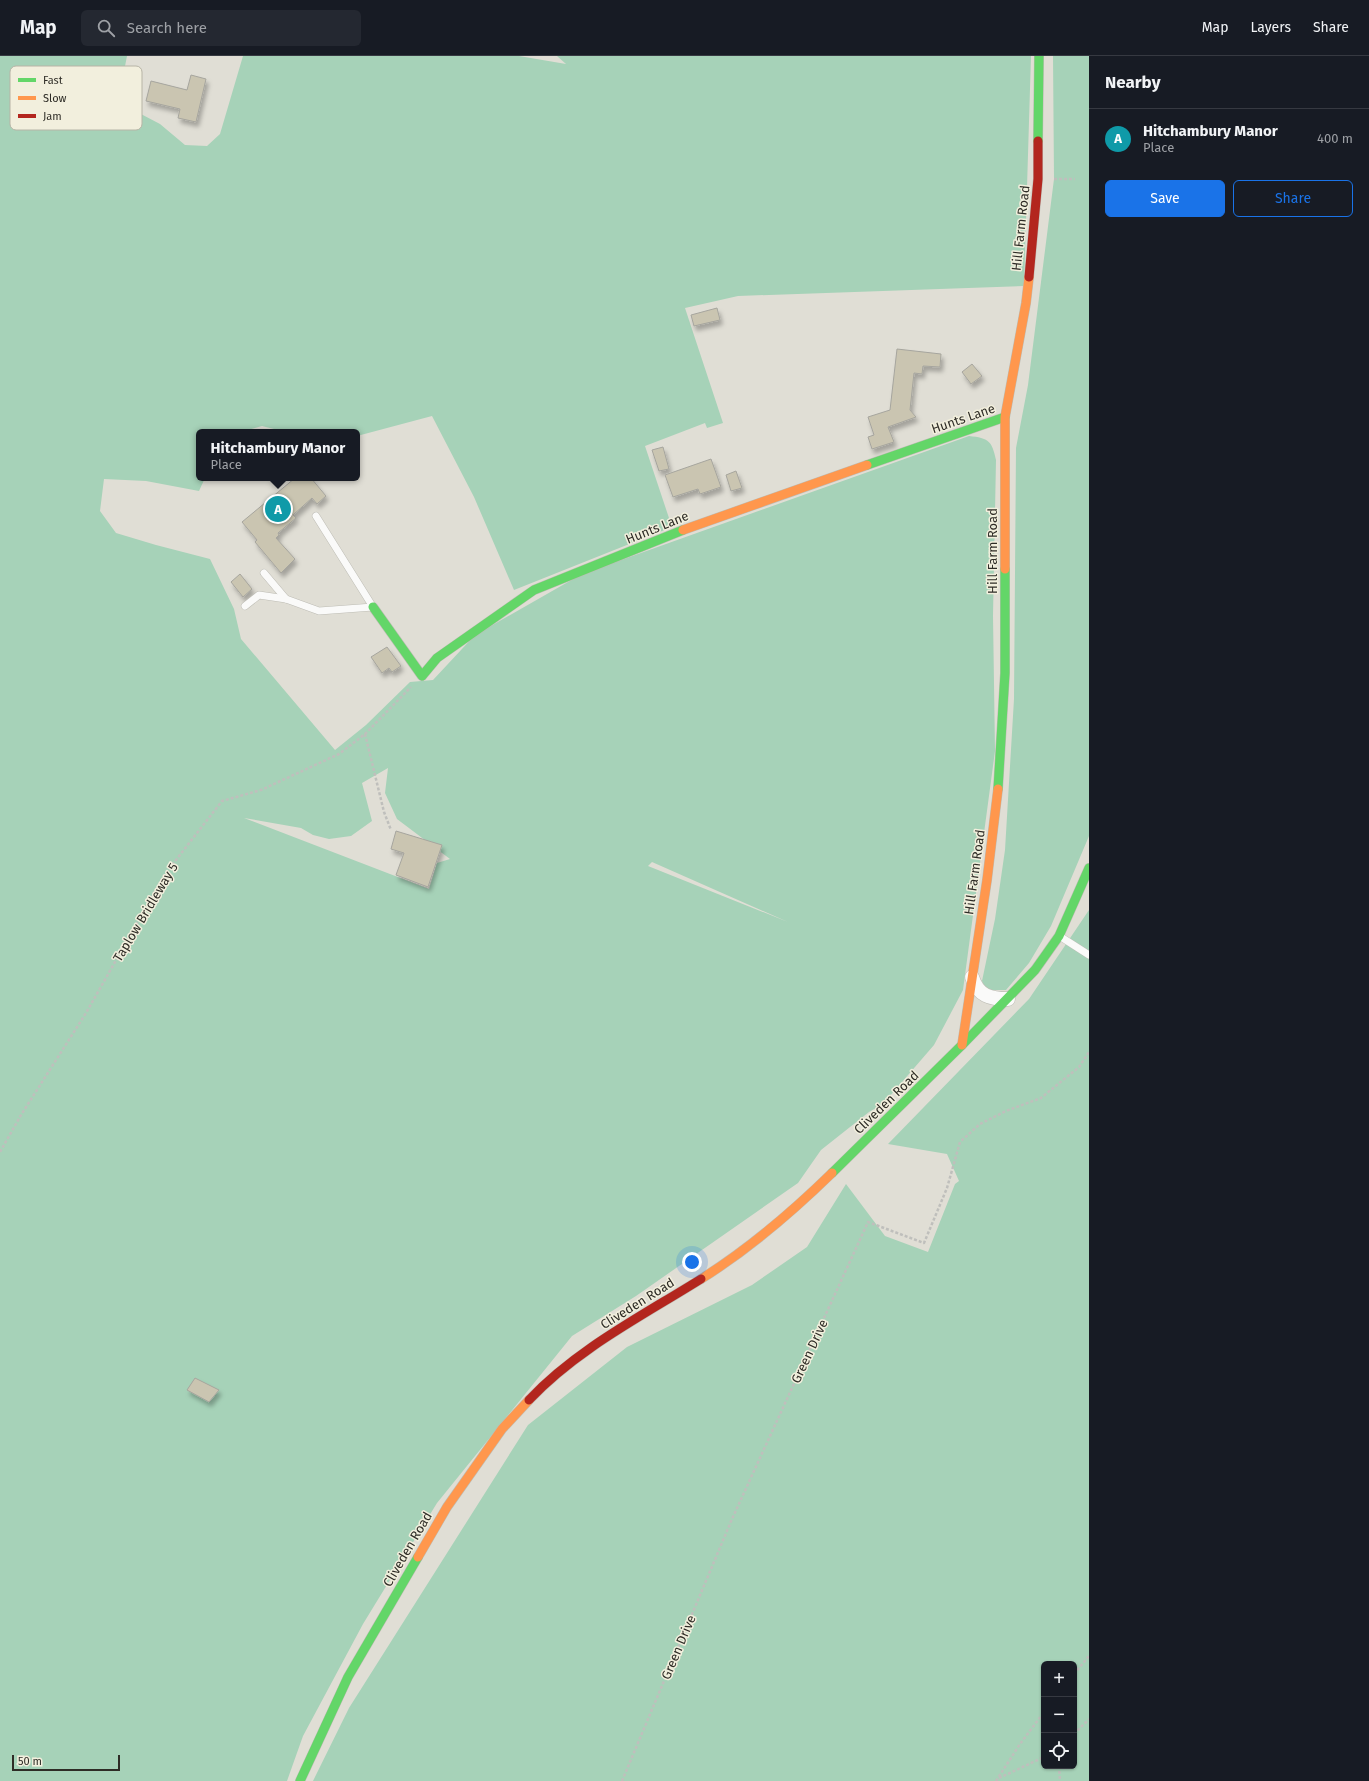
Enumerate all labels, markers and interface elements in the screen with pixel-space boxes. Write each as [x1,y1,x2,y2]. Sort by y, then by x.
search box [81,10,361,46]
text: Map [20,16,57,39]
icon: search [95,17,117,39]
text: Search here [127,19,207,37]
text: Map [1202,19,1228,36]
text: Layers [1250,19,1291,36]
text: Share [1313,19,1349,36]
legend [10,66,142,130]
text: Nearby [1105,72,1160,93]
text: Fast [43,74,63,87]
text: Slow [43,92,67,105]
text: Jam [43,110,62,123]
text: Hitchambury Manor [1143,122,1278,140]
text: A [1114,131,1122,146]
text: 400 m [1317,131,1353,146]
text: Place [1143,140,1174,155]
button: Save [1105,180,1225,217]
button: Share [1233,180,1353,217]
street label: Hill Farm Road [1009,185,1032,272]
street label: Hunts Lane [929,401,997,436]
popup [196,429,360,481]
text: Hitchambury Manor [211,439,345,457]
text: Place [211,457,242,472]
pin: A [265,494,291,524]
street label: Hunts Lane [624,508,691,547]
street label: Hill Farm Road [985,508,1000,594]
street label: Hill Farm Road [961,829,988,916]
street label: Taplow Bridleway 5 [110,860,181,964]
street label: Cliveden Road [851,1068,922,1137]
your location [682,1252,702,1272]
street label: Cliveden Road [598,1275,677,1332]
street label: Green Drive [788,1317,831,1385]
street label: Cliveden Road [380,1509,435,1589]
street label: Green Drive [658,1613,699,1682]
map controls [1041,1661,1077,1769]
button: + [1041,1661,1077,1697]
button: − [1041,1697,1077,1733]
button: locate [1041,1733,1077,1769]
scale bar [12,1753,120,1772]
text: 50 m [18,1755,42,1768]

